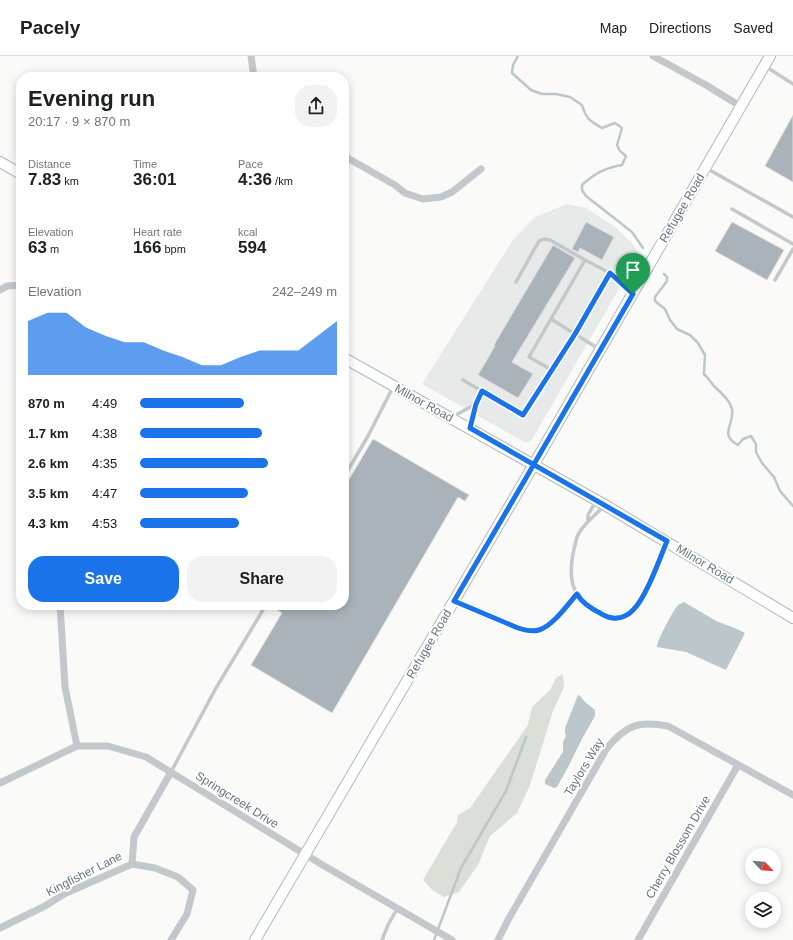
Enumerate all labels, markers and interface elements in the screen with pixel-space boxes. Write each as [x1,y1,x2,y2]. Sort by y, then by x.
text: Pacely [20,17,80,38]
text: Map [600,20,627,36]
text: Directions [649,20,711,36]
text: Saved [733,20,773,36]
button: share [295,85,337,127]
text: Evening run [28,86,155,111]
text: 20:17 · 9 × 870 m [28,114,130,129]
text: Distance [28,158,71,170]
text: Time [133,158,157,170]
text: Pace [238,158,263,170]
text: 7.83 [28,170,61,189]
text: 36:01 [133,170,176,189]
text: 4:36 [238,170,272,189]
street label: Refugee Road [657,171,707,245]
text: km [61,175,79,187]
text: /km [272,175,293,187]
text: Elevation [28,226,73,238]
text: Heart rate [133,226,182,238]
text: kcal [238,226,258,238]
text: 63 [28,238,47,257]
text: 166 [133,238,161,257]
text: 594 [238,238,266,257]
text: m [47,243,59,255]
text: bpm [161,243,186,255]
pin [616,253,650,294]
icon: arrive [622,259,644,281]
text: Elevation [28,284,81,299]
text: 242–249 m [272,284,337,299]
street label: Milnor Road [392,381,456,425]
text: 870 m [28,396,65,411]
text: 4:49 [92,396,117,411]
text: 1.7 km [28,426,68,441]
text: 4:38 [92,426,117,441]
text: 2.6 km [28,456,68,471]
text: 4:35 [92,456,117,471]
text: 3.5 km [28,486,68,501]
text: 4:47 [92,486,117,501]
text: 4.3 km [28,516,68,531]
text: 4:53 [92,516,117,531]
street label: Milnor Road [674,541,736,587]
button: Save [28,556,179,602]
button: Share [187,556,337,602]
street label: Refugee Road [404,607,454,681]
street label: Taylors Way [561,736,607,798]
street label: Springcreek Drive [193,769,281,831]
street label: Cherry Blossom Drive [643,793,713,901]
north arrow [745,848,781,884]
map controls [745,848,781,928]
street label: Kingfisher Lane [44,849,125,899]
button: layers [745,892,781,928]

